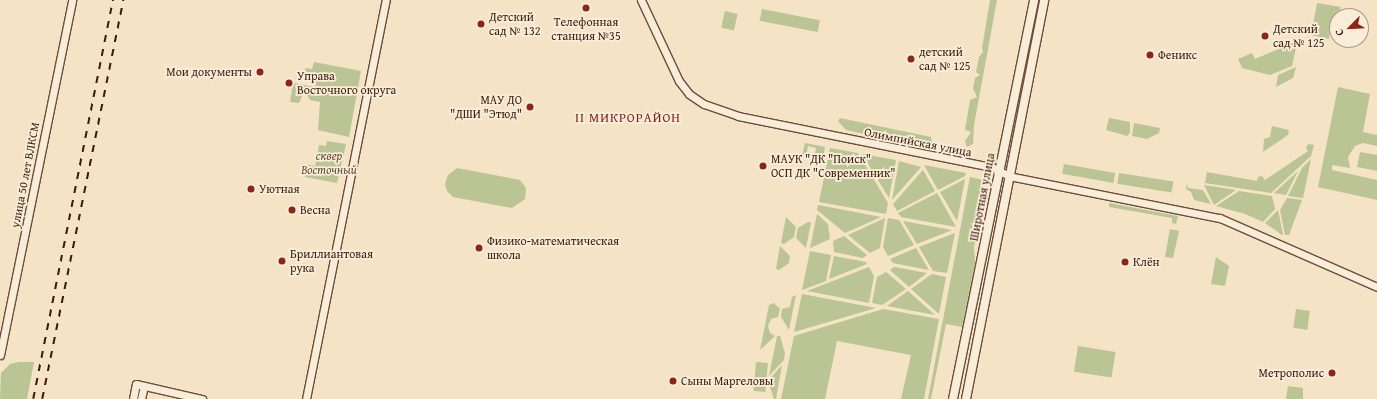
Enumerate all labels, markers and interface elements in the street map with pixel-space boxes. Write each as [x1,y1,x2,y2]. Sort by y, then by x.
marker: Телефонная станция №35 [581,3,591,13]
north arrow [1329,8,1369,48]
place label: Детский сад № 132 [489,10,541,38]
place label: Телефонная станция №35 [551,15,621,43]
marker: Детский сад № 132 [476,19,486,29]
place label: Детский сад № 125 [1273,22,1325,50]
text: С [1330,26,1348,39]
marker: Детский сад № 125 [1260,31,1270,41]
place label: детский сад № 125 [919,45,971,73]
place label: Феникс [1158,48,1197,62]
marker: Феникс [1145,50,1155,60]
marker: детский сад № 125 [906,54,916,64]
place label: Мои документы [166,65,252,79]
marker: Мои документы [255,67,265,77]
place label: Управа Восточного округа [297,69,396,97]
marker: Управа Восточного округа [284,78,294,88]
place label: МАУ ДО "ДШИ "Этюд" [450,93,522,121]
marker: МАУ ДО "ДШИ "Этюд" [525,102,535,112]
district label: II МИКРОРАЙОН [575,110,681,126]
street label: улица 50 лет ВЛКСМ [8,121,42,229]
street label: Олимпийская улица [863,125,973,159]
park label: сквер Восточный [301,149,357,177]
place label: МАУК "ДК "Поиск" ОСП ДК "Современник" [771,152,896,180]
street label: Широтная улица [966,152,998,242]
marker: МАУК "ДК "Поиск" ОСП ДК "Современник" [758,161,768,171]
place label: Уютная [259,182,300,196]
marker: Уютная [246,184,256,194]
place label: Весна [300,203,330,217]
marker: Весна [287,205,297,215]
place label: Физико-математическая школа [487,234,619,262]
marker: Физико-математическая школа [474,243,484,253]
place label: Бриллиантовая рука [290,247,373,275]
place label: Клён [1133,255,1160,269]
marker: Бриллиантовая рука [277,256,287,266]
marker: Клён [1120,257,1130,267]
place label: Метрополис [1259,366,1324,380]
marker: Метрополис [1327,368,1337,378]
place label: Сыны Маргеловы [681,374,773,388]
marker: Сыны Маргеловы [668,376,678,386]

